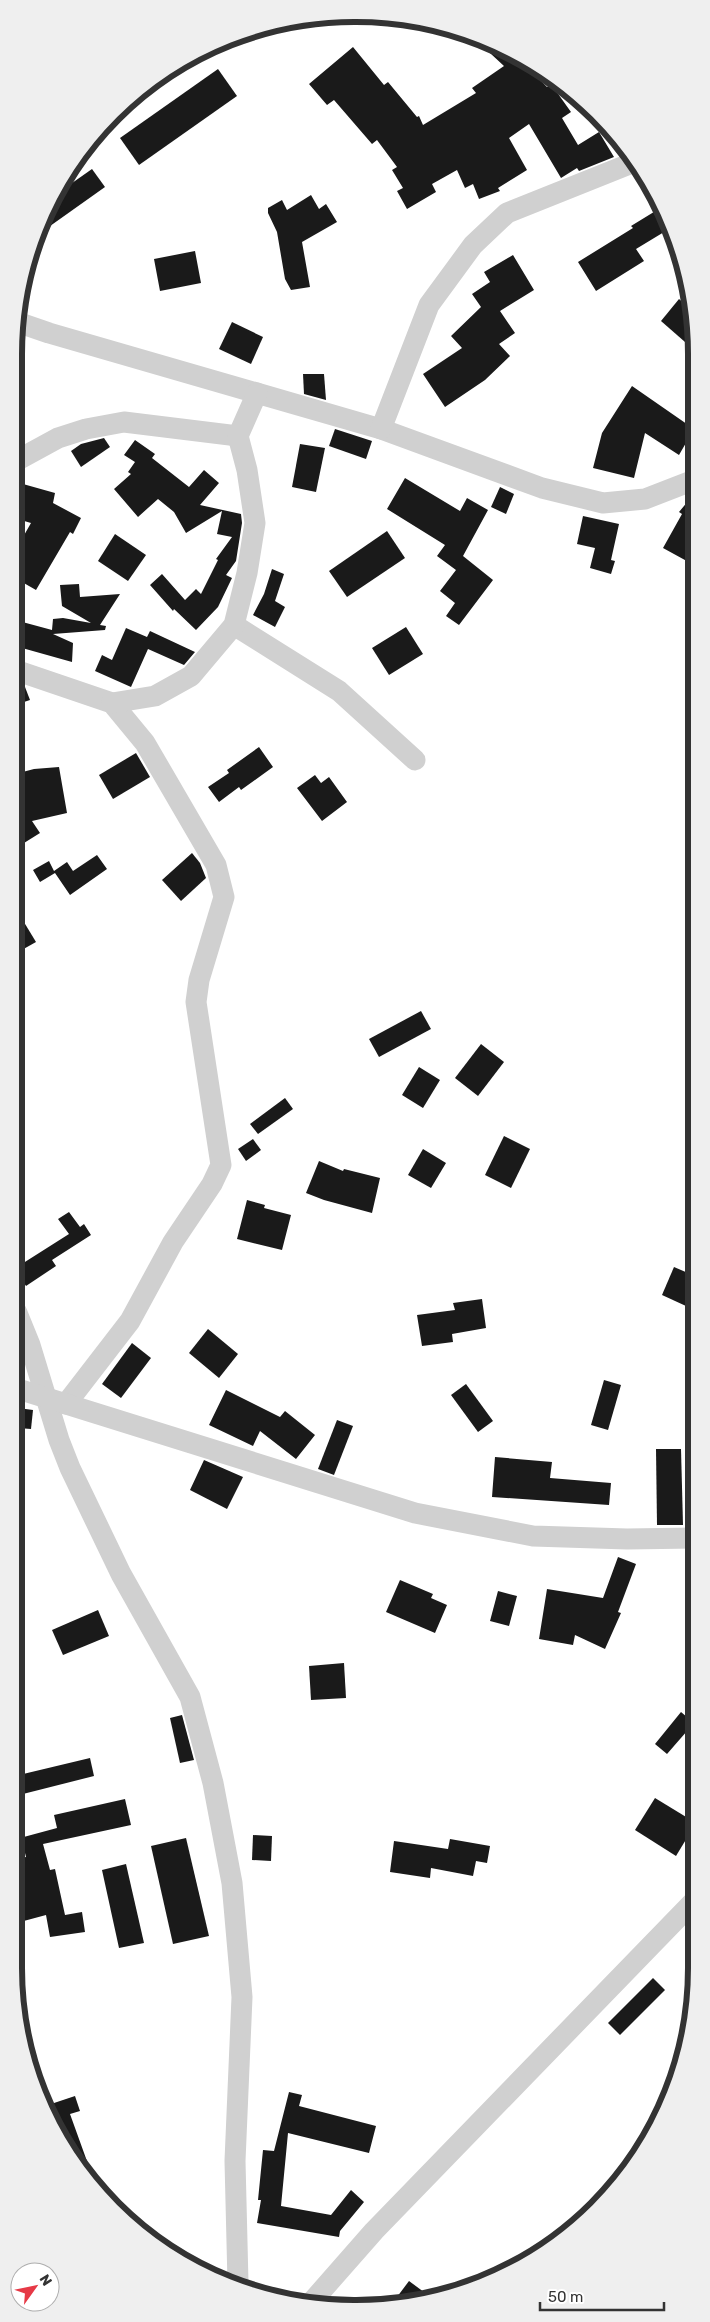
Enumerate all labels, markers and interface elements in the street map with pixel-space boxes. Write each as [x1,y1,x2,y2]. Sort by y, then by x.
north arrow [10,2262,60,2312]
text: N [36,2271,55,2289]
scale bar [540,2280,664,2312]
text: 50 m [548,2288,583,2306]

